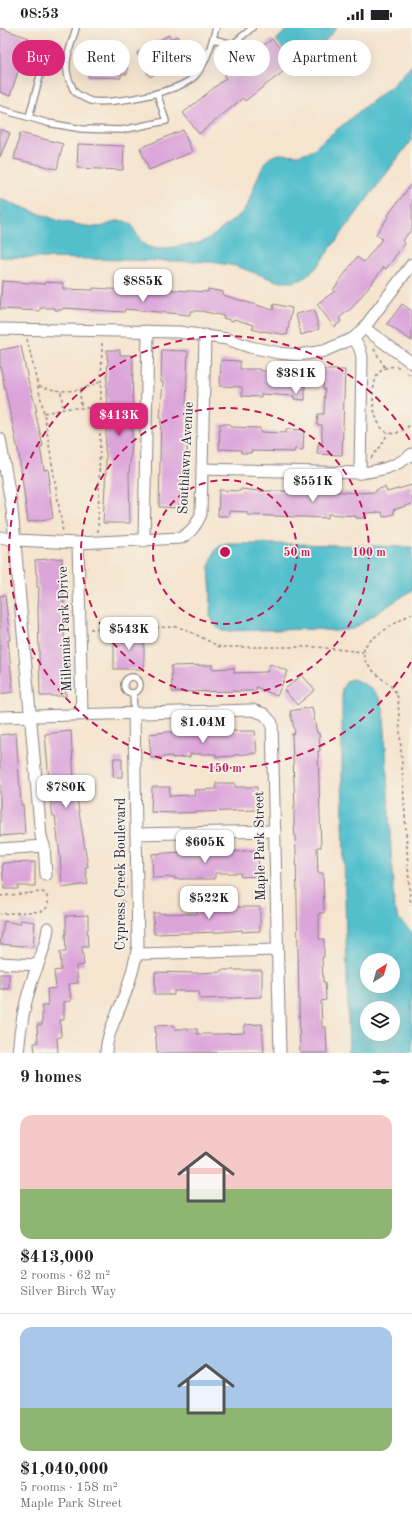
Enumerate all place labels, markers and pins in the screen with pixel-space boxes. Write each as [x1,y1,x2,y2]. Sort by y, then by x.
pin: $885K [115,269,171,303]
pin: $381K [268,361,324,395]
pin: $413K [91,403,147,437]
pin: $551K [285,469,341,503]
centre of rings [218,545,232,559]
pin: $543K [101,617,157,651]
pin: $1.04M [170,710,236,744]
pin: $780K [38,775,94,809]
pin: $605K [177,830,233,864]
pin: $522K [181,886,237,920]

